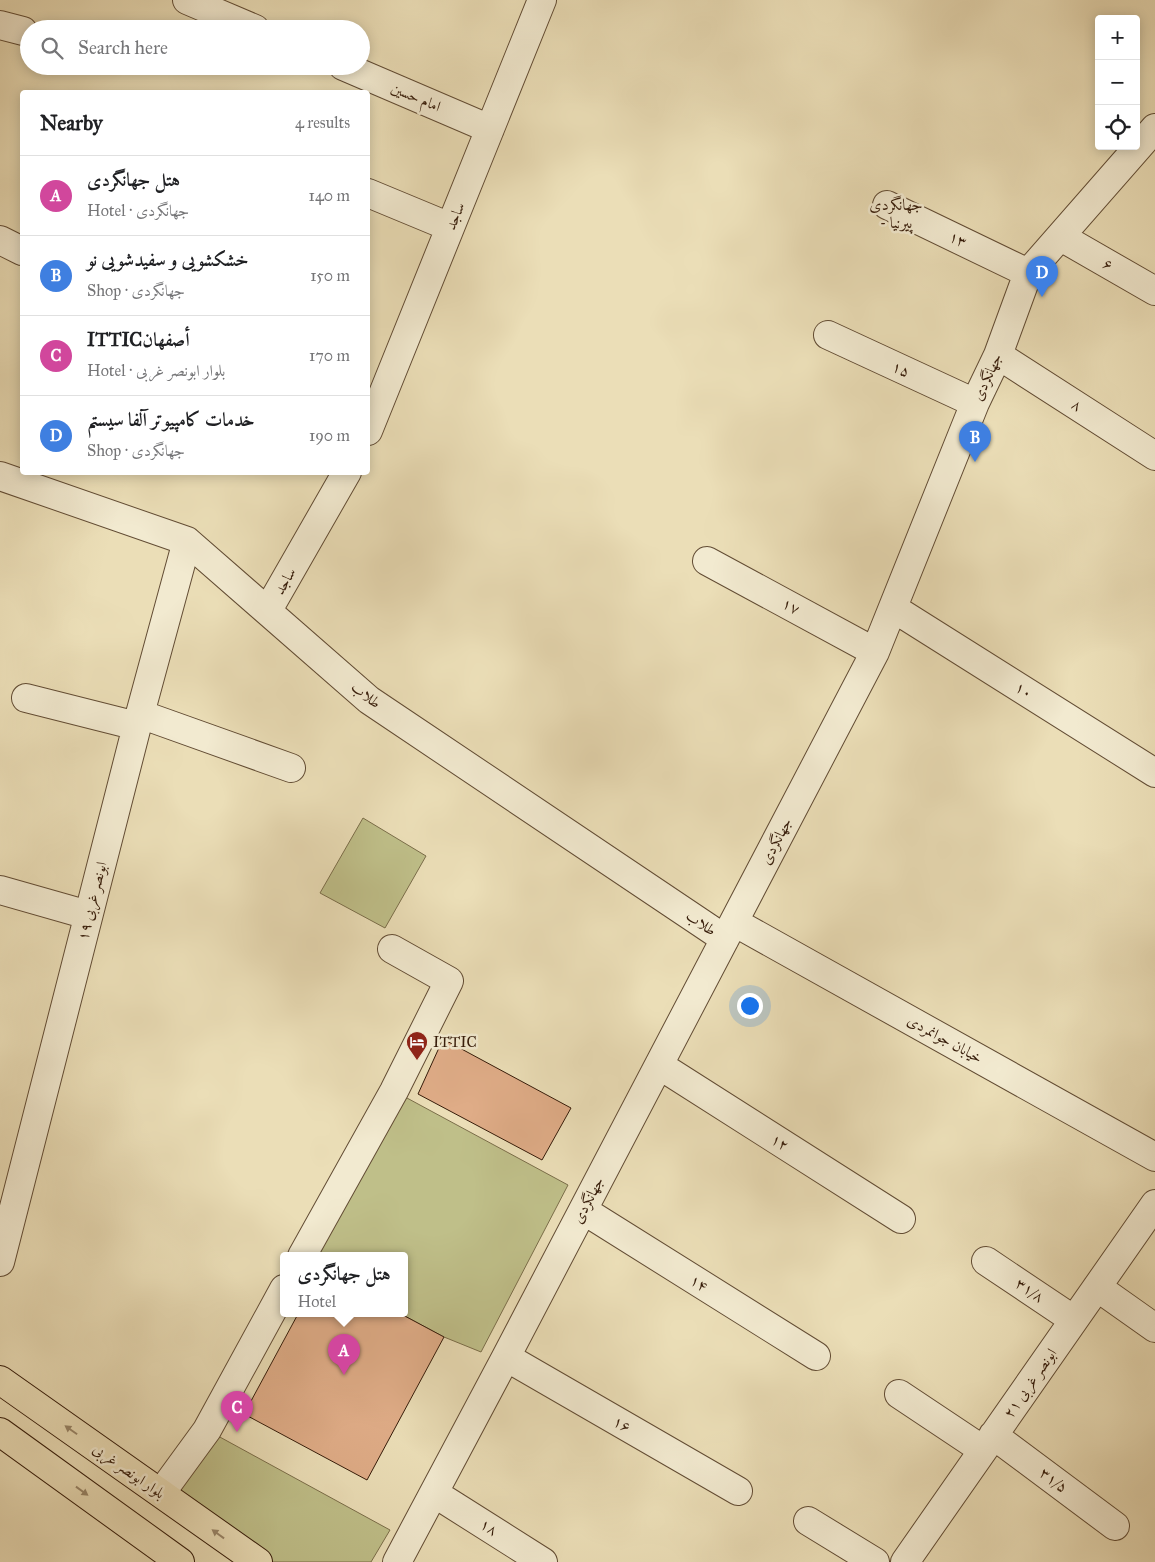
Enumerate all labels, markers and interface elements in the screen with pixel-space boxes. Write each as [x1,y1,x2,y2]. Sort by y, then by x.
map controls [1095,15,1140,150]
button: + [1095,15,1140,60]
search box [20,20,370,75]
icon: search [38,34,66,62]
text: Search here [78,36,168,59]
button: − [1095,60,1140,105]
street label: امام حسین [387,79,444,119]
button: locate [1095,105,1140,150]
text: Nearby [40,110,103,136]
text: 4 results [295,113,350,132]
text: هتل جهانگردی [87,168,180,191]
text: A [51,186,61,205]
text: 140 m [309,186,350,205]
district label: جهانگردی - پیرنیا [869,195,923,234]
street label: ساجد [441,200,469,232]
text: Hotel · جهانگردی [87,201,189,220]
street label: ۱۳ [946,227,970,251]
text: خشکشویی و سفیدشویی نو [87,248,249,271]
street label: ۶ [1100,254,1116,274]
pin: D [1026,256,1058,297]
text: B [51,266,61,285]
text: 150 m [310,266,350,285]
text: Shop · جهانگردی [87,281,185,300]
text: ITTICأصفهان [87,328,190,351]
text: C [51,346,61,365]
text: 170 m [309,346,350,365]
street label: جهانگردی [968,350,1007,404]
street label: ۱۵ [889,357,913,381]
text: Hotel · بلوار ابونصر غربی [87,361,225,380]
street label: ۸ [1068,395,1086,415]
text: خدمات کامپیوتر آلفا سیستم [87,408,255,431]
pin: B [959,421,991,462]
text: D [50,426,62,445]
text: 190 m [309,426,350,445]
text: Shop · جهانگردی [87,441,185,460]
street label: ساجد [270,564,300,598]
street label: ۱۷ [779,594,803,618]
street label: طلاب [348,678,384,712]
street label: ۱۰ [1012,678,1036,702]
street label: جهانگردی [756,815,797,868]
street label: ابونصر غربی ۱۹ [74,860,112,943]
street label: طلاب [682,906,720,940]
your location [737,993,763,1019]
street label: خیابان جوانمردی [904,1011,986,1068]
hotel icon: ITTIC [405,1030,429,1061]
place label: ITTIC [433,1033,477,1051]
street label: ۱۲ [768,1130,792,1154]
street label: جهانگردی [568,1174,609,1227]
popup [280,1252,408,1317]
text: هتل جهانگردی [298,1262,391,1285]
street label: ۱۴ [687,1271,711,1295]
street label: ۳۱/۸ [1012,1274,1048,1306]
text: Hotel [298,1292,336,1311]
pin: A [328,1334,360,1375]
street label: ابونصر غربی ۲۱ [999,1345,1062,1422]
pin: C [221,1391,253,1432]
street label: ۱۶ [610,1412,634,1436]
one-way arrow [64,1425,78,1435]
street label: بلوار ابونصر غربی [88,1440,169,1504]
street label: ۳۱/۵ [1036,1464,1072,1496]
one-way arrow [75,1486,89,1496]
street label: ۱۸ [477,1515,501,1539]
one-way arrow [211,1529,225,1539]

